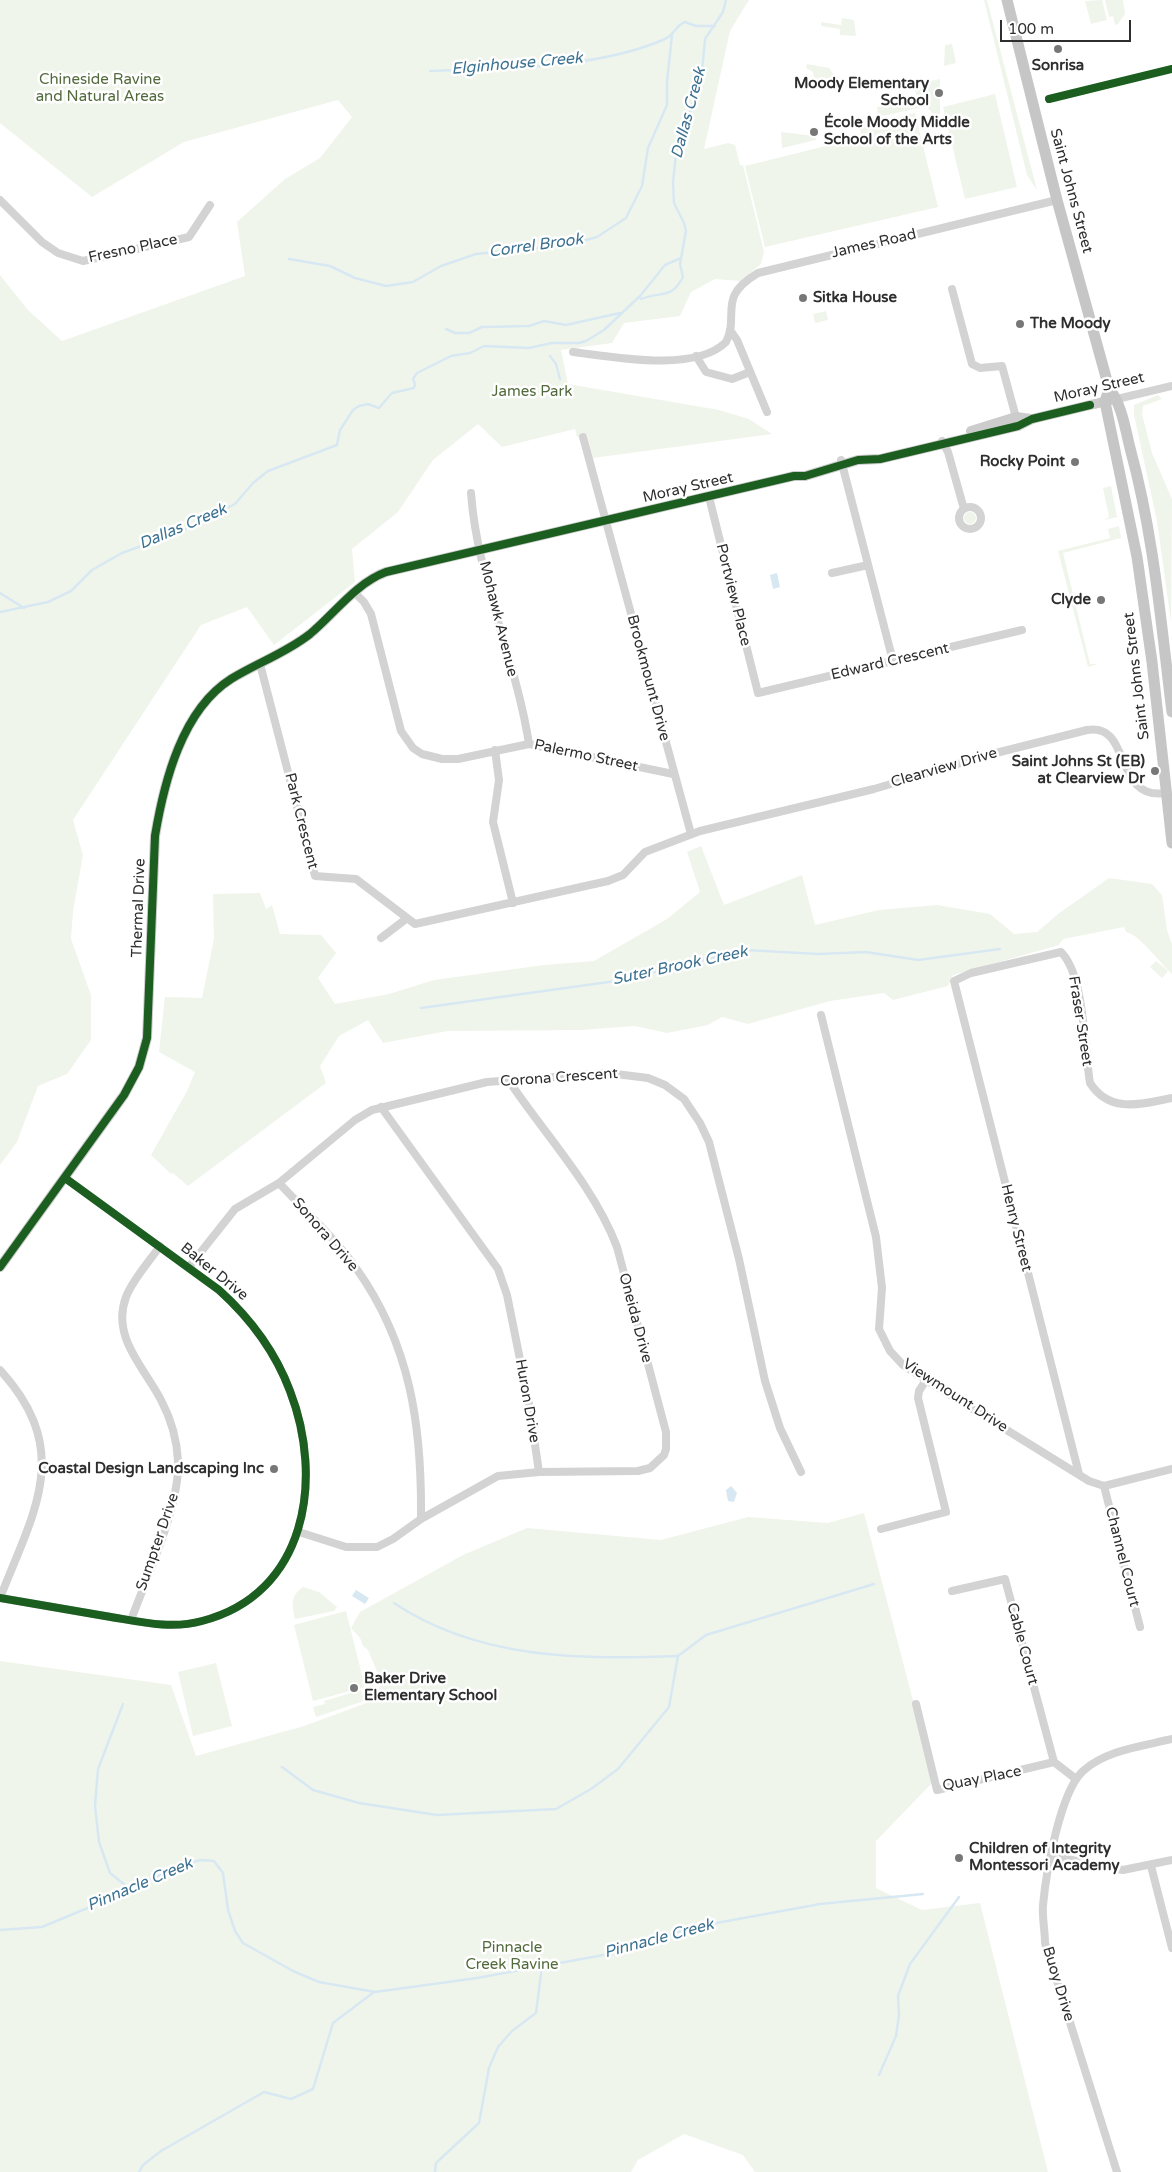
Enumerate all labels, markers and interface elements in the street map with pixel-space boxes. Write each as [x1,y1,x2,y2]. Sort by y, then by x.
scale bar [1002,10,1133,42]
text: 100 m [1008,20,1054,38]
marker: Sonrisa [1052,43,1064,55]
water label: Elginhouse Creek [450,49,584,79]
place label: Sonrisa [1032,57,1084,75]
water label: Dallas Creek [668,65,710,161]
park label: Chineside Ravine and Natural Areas [36,71,164,106]
place label: Moody Elementary School [794,75,929,110]
marker: Moody Elementary School [933,87,945,99]
place label: École Moody Middle School of the Arts [824,114,970,149]
marker: École Moody Middle School of the Arts [808,126,820,138]
street label: Saint Johns Street [1046,127,1096,255]
street label: James Road [830,226,918,262]
water label: Correl Brook [488,230,584,262]
street label: Fresno Place [87,231,179,267]
place label: Sitka House [813,289,897,307]
marker: Sitka House [797,292,809,304]
place label: The Moody [1030,315,1111,333]
marker: The Moody [1014,318,1026,330]
street label: Moray Street [1052,369,1146,407]
park label: James Park [492,383,572,401]
place label: Rocky Point [980,453,1065,471]
marker: Rocky Point [1069,456,1081,468]
street label: Moray Street [641,469,735,507]
water label: Dallas Creek [136,500,230,554]
street label: Portview Place [712,542,754,648]
street label: Mohawk Avenue [475,559,521,679]
place label: Clyde [1051,591,1091,609]
marker: Clyde [1095,594,1107,606]
street label: Saint Johns Street [1120,611,1154,741]
street label: Brookmount Drive [623,613,673,743]
street label: Edward Crescent [829,640,951,684]
street label: Palermo Street [532,736,640,776]
street label: Clearview Drive [889,744,999,792]
place label: Saint Johns St (EB) at Clearview Dr [1012,753,1145,788]
marker: Saint Johns St (EB) at Clearview Dr [1149,765,1161,777]
street label: Park Crescent [280,771,322,871]
street label: Thermal Drive [128,858,150,958]
water label: Suter Brook Creek [611,942,749,990]
street label: Fraser Street [1064,975,1096,1067]
street label: Corona Crescent [499,1065,619,1091]
street label: Henry Street [996,1182,1036,1274]
street label: Sonora Drive [288,1195,362,1275]
street label: Baker Drive [176,1239,252,1305]
street label: Oneida Drive [614,1271,656,1365]
street label: Viewmount Drive [899,1355,1011,1437]
street label: Huron Drive [511,1358,543,1444]
place label: Coastal Design Landscaping Inc [38,1460,264,1478]
marker: Coastal Design Landscaping Inc [268,1463,280,1475]
street label: Sumpter Drive [133,1491,183,1593]
street label: Channel Court [1101,1505,1143,1609]
street label: Cable Court [1002,1601,1042,1687]
place label: Baker Drive Elementary School [364,1670,497,1705]
marker: Baker Drive Elementary School [348,1682,360,1694]
street label: Quay Place [941,1763,1023,1795]
place label: Children of Integrity Montessori Academy [969,1840,1119,1875]
marker: Children of Integrity Montessori Academy [953,1852,965,1864]
water label: Pinnacle Creek [84,1854,196,1916]
water label: Pinnacle Creek [602,1915,716,1963]
park label: Pinnacle Creek Ravine [465,1939,559,1974]
street label: Buoy Drive [1038,1944,1078,2024]

